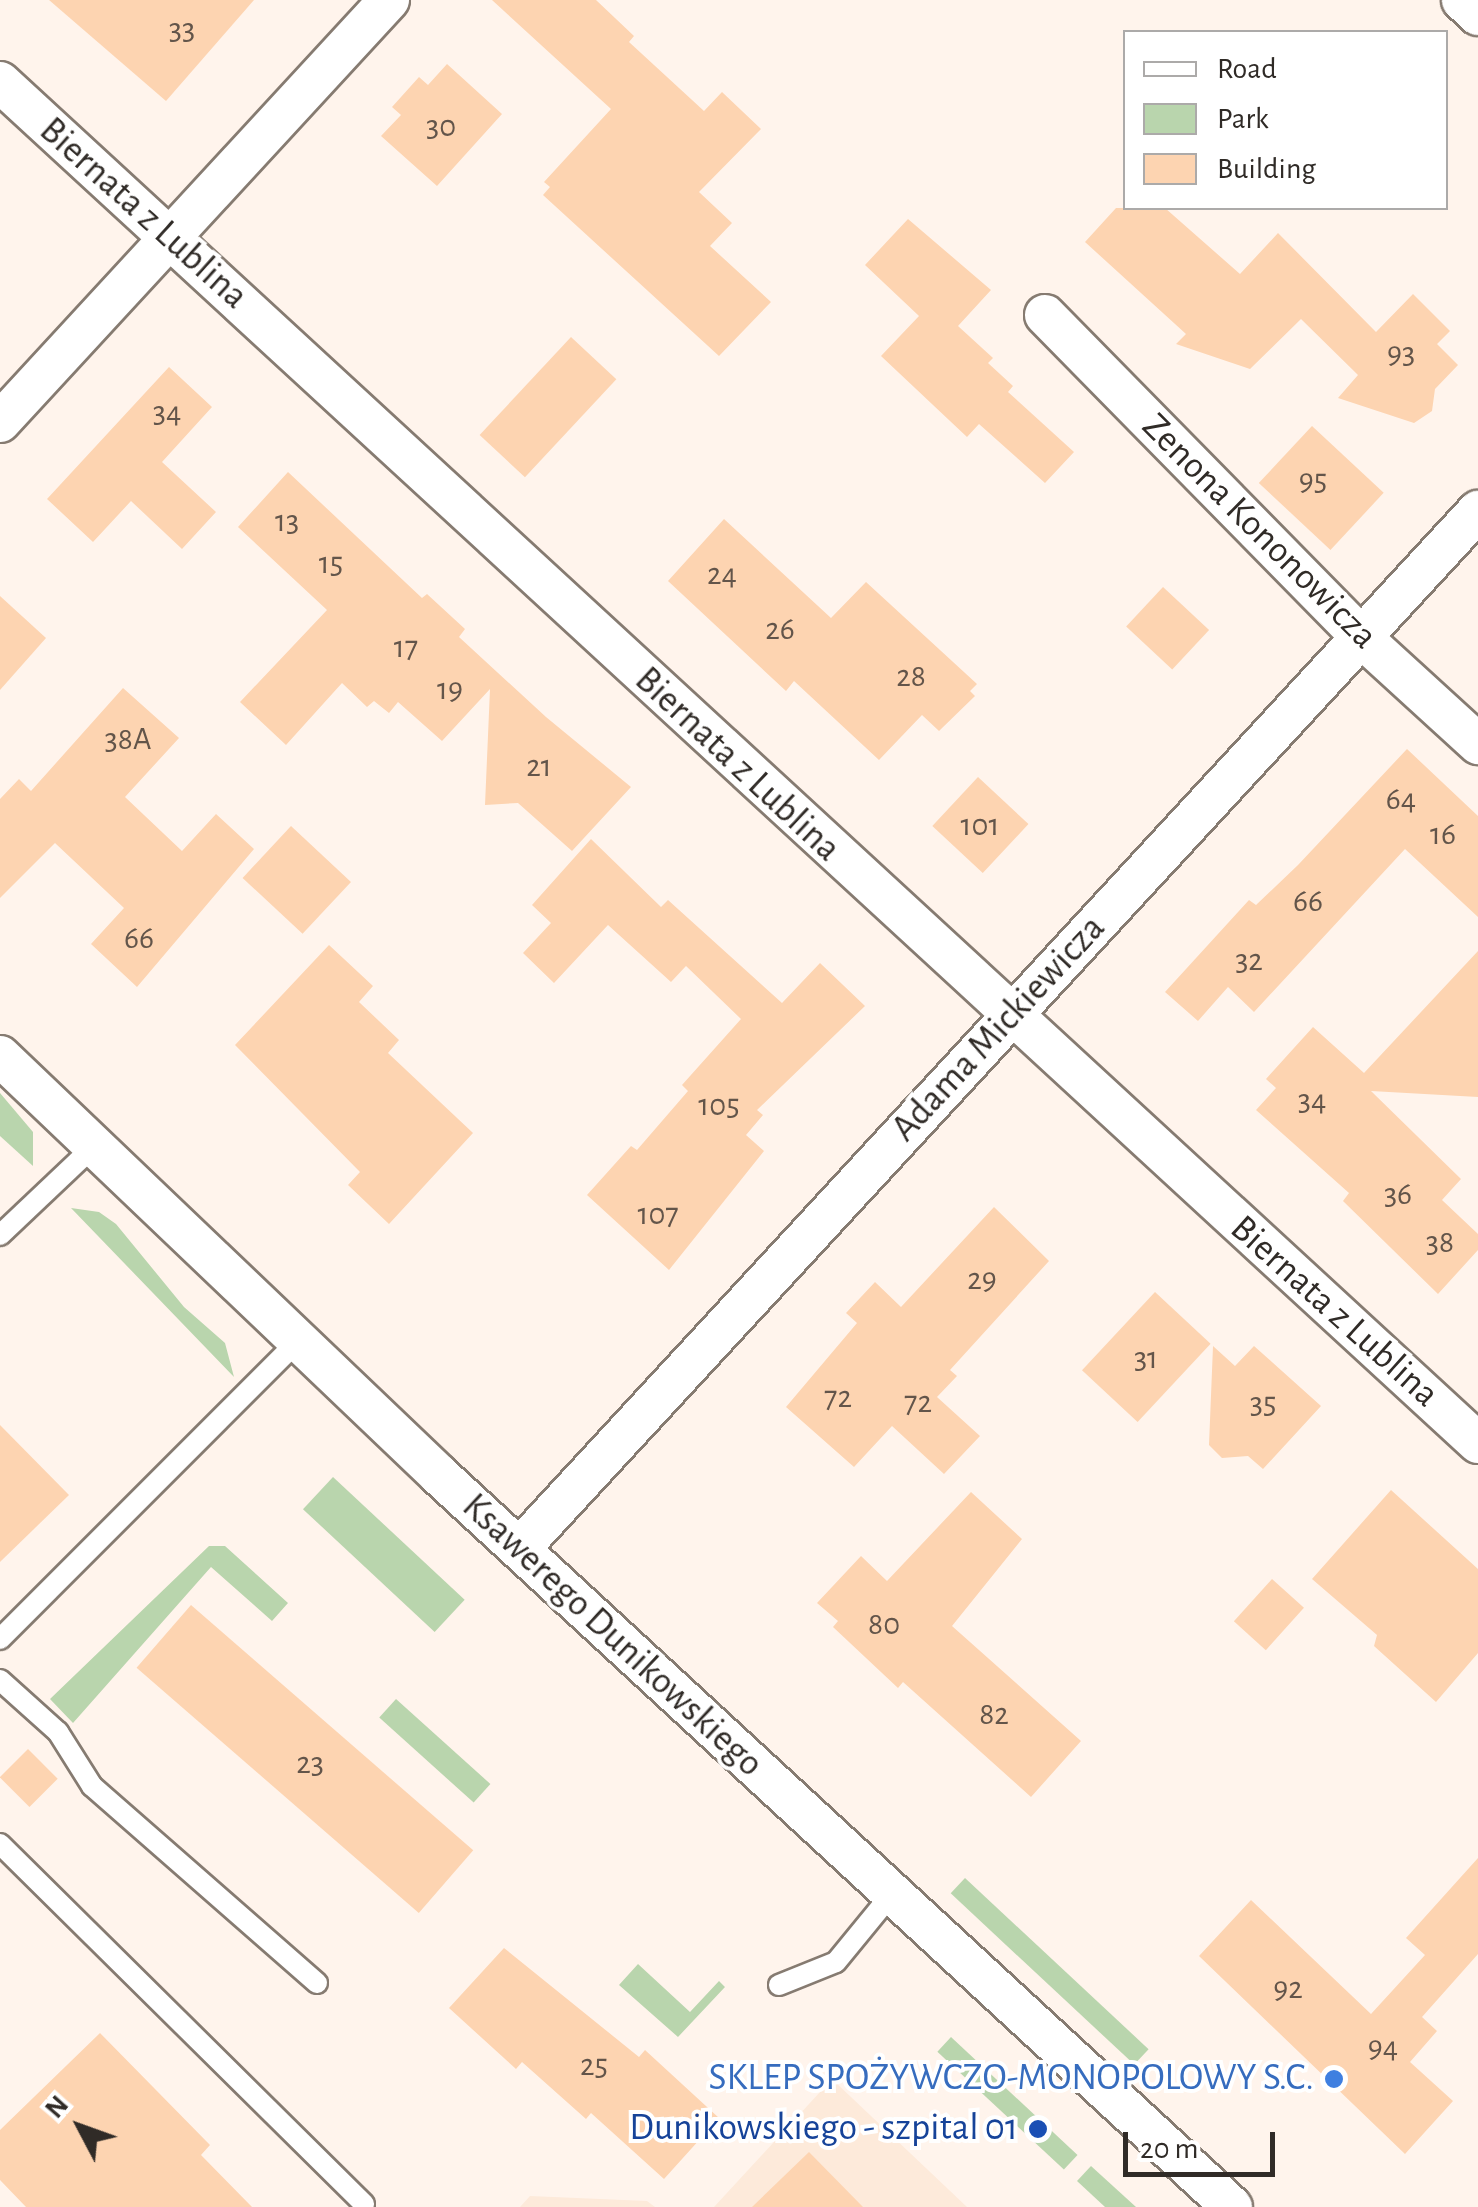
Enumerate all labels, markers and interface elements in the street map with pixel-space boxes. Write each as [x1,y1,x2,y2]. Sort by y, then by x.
house number: 33 [169,10,195,48]
legend [1123,30,1448,210]
text: Road [1217,54,1277,84]
text: Park [1217,104,1269,134]
house number: 30 [426,107,456,145]
street label: Biernata z Lublina [29,108,257,320]
text: Building [1217,154,1316,184]
house number: 93 [1387,334,1415,372]
house number: 34 [153,393,181,431]
street label: Zenona Kononowicza [1132,405,1386,659]
house number: 95 [1299,461,1327,499]
house number: 13 [275,502,299,540]
house number: 15 [319,544,343,582]
house number: 24 [707,555,737,593]
house number: 26 [765,610,795,648]
house number: 17 [394,628,418,666]
house number: 28 [896,657,926,695]
street label: Biernata z Lublina [625,658,849,872]
house number: 19 [437,670,463,708]
house number: 38A [105,720,151,758]
house number: 21 [526,747,552,785]
house number: 64 [1386,780,1416,818]
house number: 101 [961,806,999,844]
house number: 16 [1430,815,1456,853]
house number: 66 [1293,882,1323,920]
street label: Adama Mickiewicza [882,906,1116,1152]
house number: 66 [124,919,154,957]
house number: 32 [1235,941,1263,979]
house number: 34 [1298,1081,1326,1119]
house number: 105 [698,1086,740,1124]
house number: 36 [1384,1175,1412,1213]
house number: 107 [637,1195,679,1233]
street label: Biernata z Lublina [1220,1206,1448,1418]
house number: 38 [1426,1223,1454,1261]
house number: 29 [967,1260,997,1298]
house number: 31 [1134,1339,1158,1377]
house number: 72 [824,1378,852,1416]
house number: 72 [904,1383,932,1421]
house number: 35 [1250,1384,1276,1422]
street label: Ksawerego Dunikowskiego [452,1485,772,1787]
house number: 80 [868,1605,900,1643]
house number: 82 [979,1695,1009,1733]
house number: 23 [296,1744,324,1782]
house number: 92 [1273,1969,1303,2007]
house number: 94 [1368,2028,1398,2066]
house number: 25 [580,2046,608,2084]
place label: SKLEP SPOŻYWCZO-MONOPOLOWY S.C. [709,2056,1314,2102]
marker: SKLEP SPOŻYWCZO-MONOPOLOWY S.C. [1323,2068,1345,2090]
north arrow [30,2077,130,2177]
text: N [40,2091,74,2124]
place label: Dunikowskiego - szpital 01 [629,2106,1018,2152]
scale bar [1128,2112,1280,2174]
marker: Dunikowskiego - szpital 01 [1027,2118,1049,2140]
text: 20 m [1140,2134,1198,2164]

